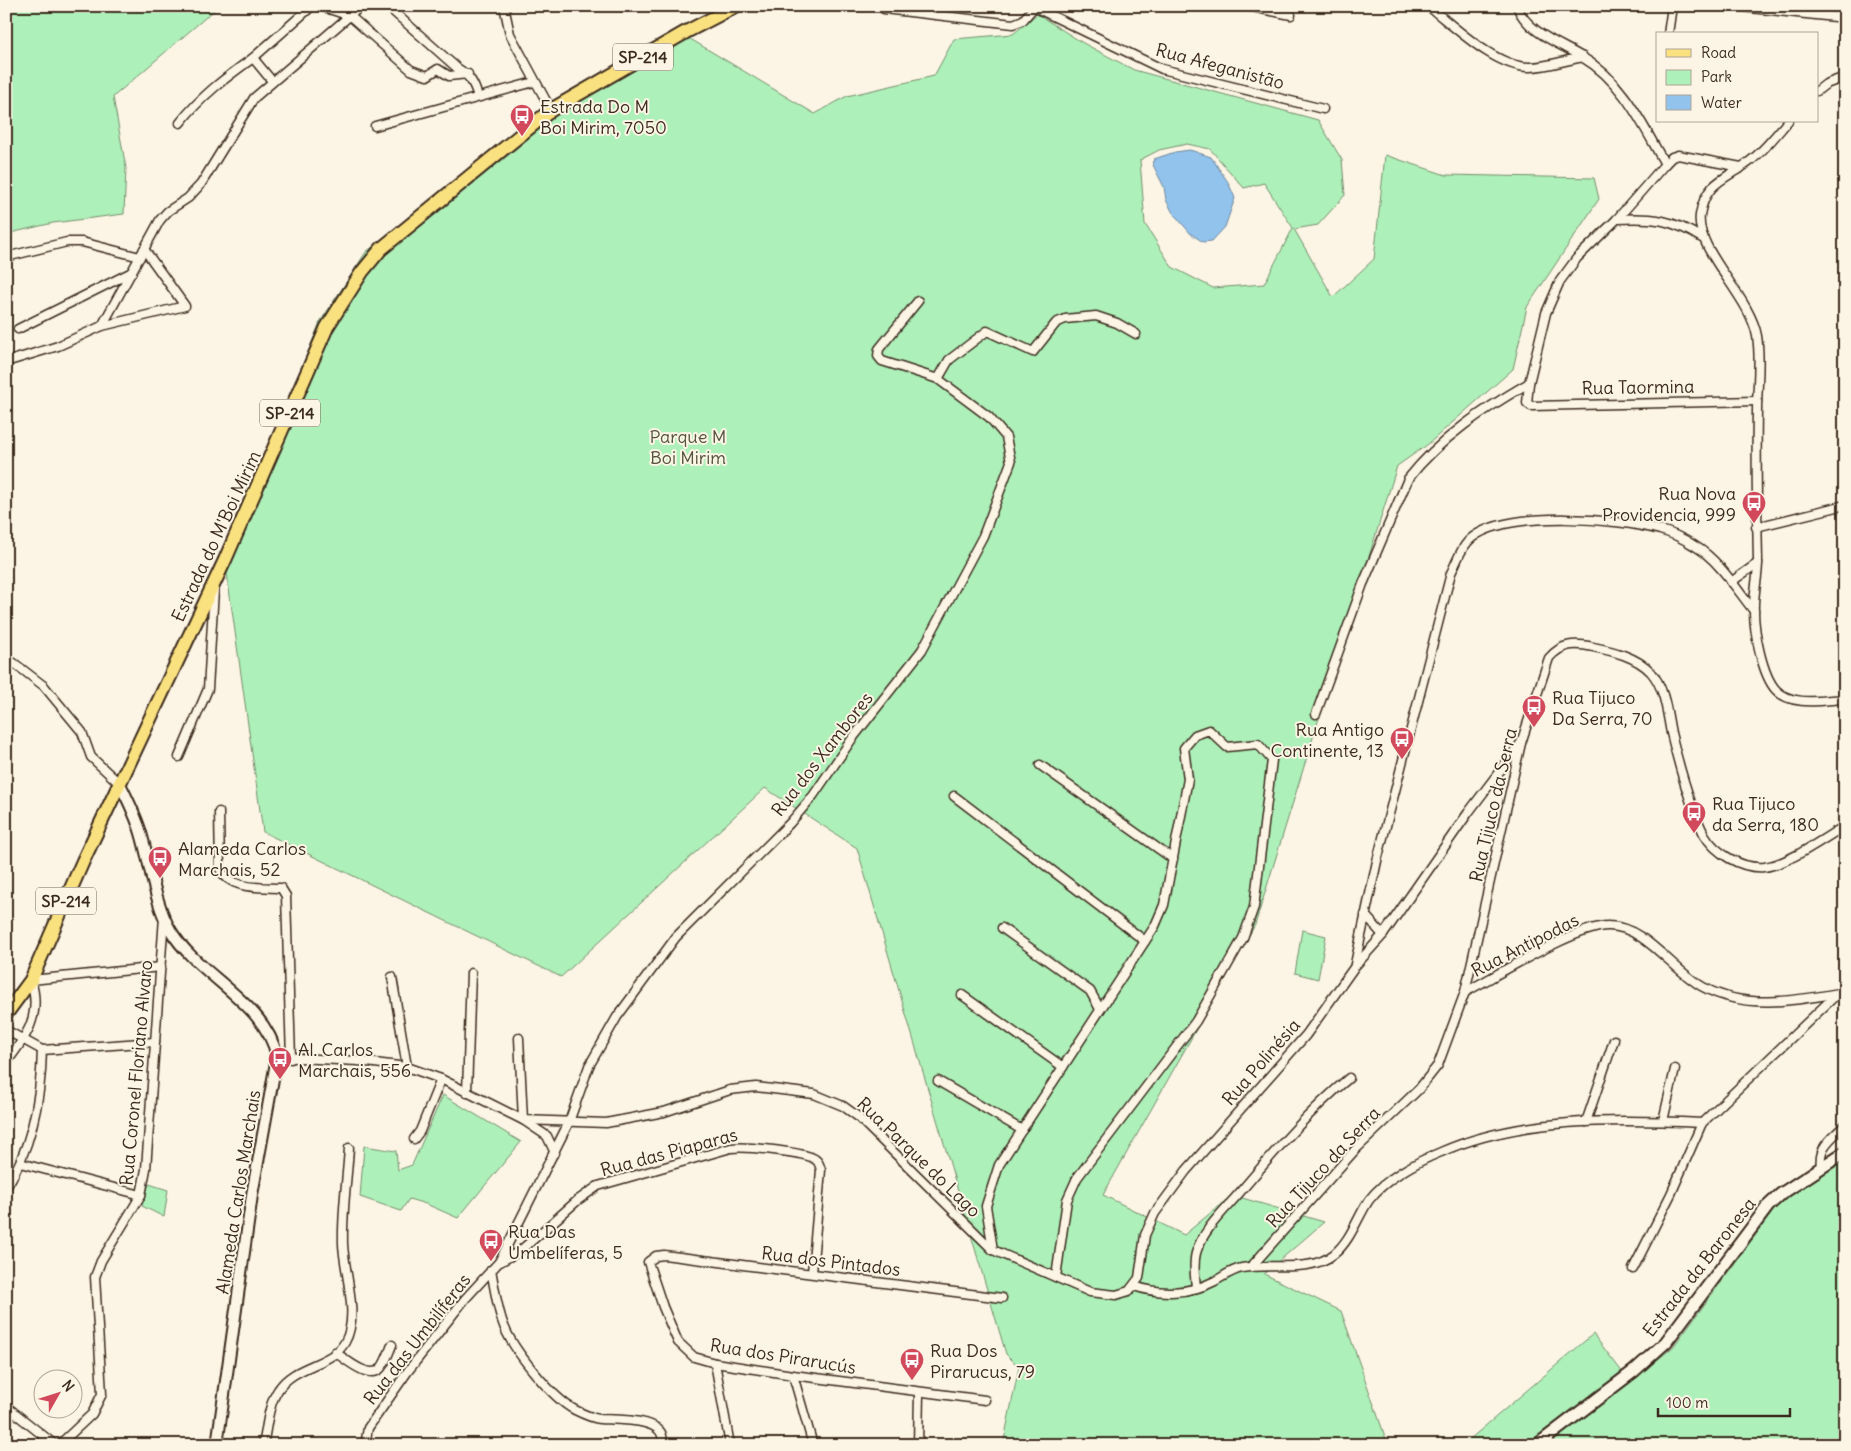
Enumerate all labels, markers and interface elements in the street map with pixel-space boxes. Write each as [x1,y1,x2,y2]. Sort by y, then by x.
legend [1656,32,1818,122]
street label: Rua Afeganistão [1153,38,1287,94]
text: Road [1701,43,1736,62]
road number: SP-214 [613,44,673,70]
text: Park [1701,67,1732,86]
text: Water [1701,93,1742,112]
place label: Estrada Do M Boi Mirim, 7050 [540,95,667,139]
bus stop icon: Estrada Do M Boi Mirim, 7050 [509,103,535,137]
street label: Rua Taormina [1581,375,1695,399]
road number: SP-214 [260,399,320,426]
park label: Parque M Boi Mirim [650,425,726,469]
street label: Estrada do M'Boi Mirim [166,447,266,625]
place label: Rua Nova Providencia, 999 [1602,482,1736,526]
bus stop icon: Rua Nova Providencia, 999 [1741,490,1767,524]
place label: Rua Tijuco Da Serra, 70 [1552,686,1653,730]
street label: Rua dos Xambores [766,687,878,821]
bus stop icon: Rua Tijuco Da Serra, 70 [1521,694,1547,728]
place label: Rua Antigo Continente, 13 [1270,718,1384,762]
bus stop icon: Rua Antigo Continente, 13 [1389,726,1415,760]
street label: Rua Tijuco da Serra [1464,726,1522,884]
place label: Rua Tijuco da Serra, 180 [1712,792,1819,836]
bus stop icon: Rua Tijuco da Serra, 180 [1681,800,1707,834]
place label: Alameda Carlos Marchais, 52 [178,837,306,881]
bus stop icon: Alameda Carlos Marchais, 52 [147,845,173,879]
road number: SP-214 [36,888,96,914]
street label: Rua Antipodas [1467,908,1583,982]
street label: Rua Coronel Floriano Alvaro [115,959,157,1187]
street label: Rua Polinésia [1217,1014,1305,1110]
place label: Al. Carlos Marchais, 556 [298,1038,411,1082]
bus stop icon: Al. Carlos Marchais, 556 [267,1046,293,1080]
street label: Alameda Carlos Marchais [210,1088,266,1296]
street label: Rua Parque do Lago [852,1092,986,1222]
street label: Rua Tijuco da Serra [1261,1102,1385,1232]
street label: Rua das Piaparas [598,1123,740,1181]
street label: Estrada da Baronesa [1637,1193,1761,1341]
place label: Rua Das Umbelíferas, 5 [508,1220,623,1264]
bus stop icon: Rua Das Umbelíferas, 5 [478,1228,504,1262]
street label: Rua dos Pintados [760,1241,902,1281]
street label: Rua das Umbilíferas [359,1269,475,1409]
street label: Rua dos Pirarucús [708,1333,858,1379]
place label: Rua Dos Pirarucus, 79 [930,1339,1035,1383]
bus stop icon: Rua Dos Pirarucus, 79 [899,1347,925,1381]
north arrow [32,1368,82,1418]
text: N [58,1376,78,1395]
scale bar [1658,1386,1791,1418]
text: 100 m [1666,1393,1708,1412]

